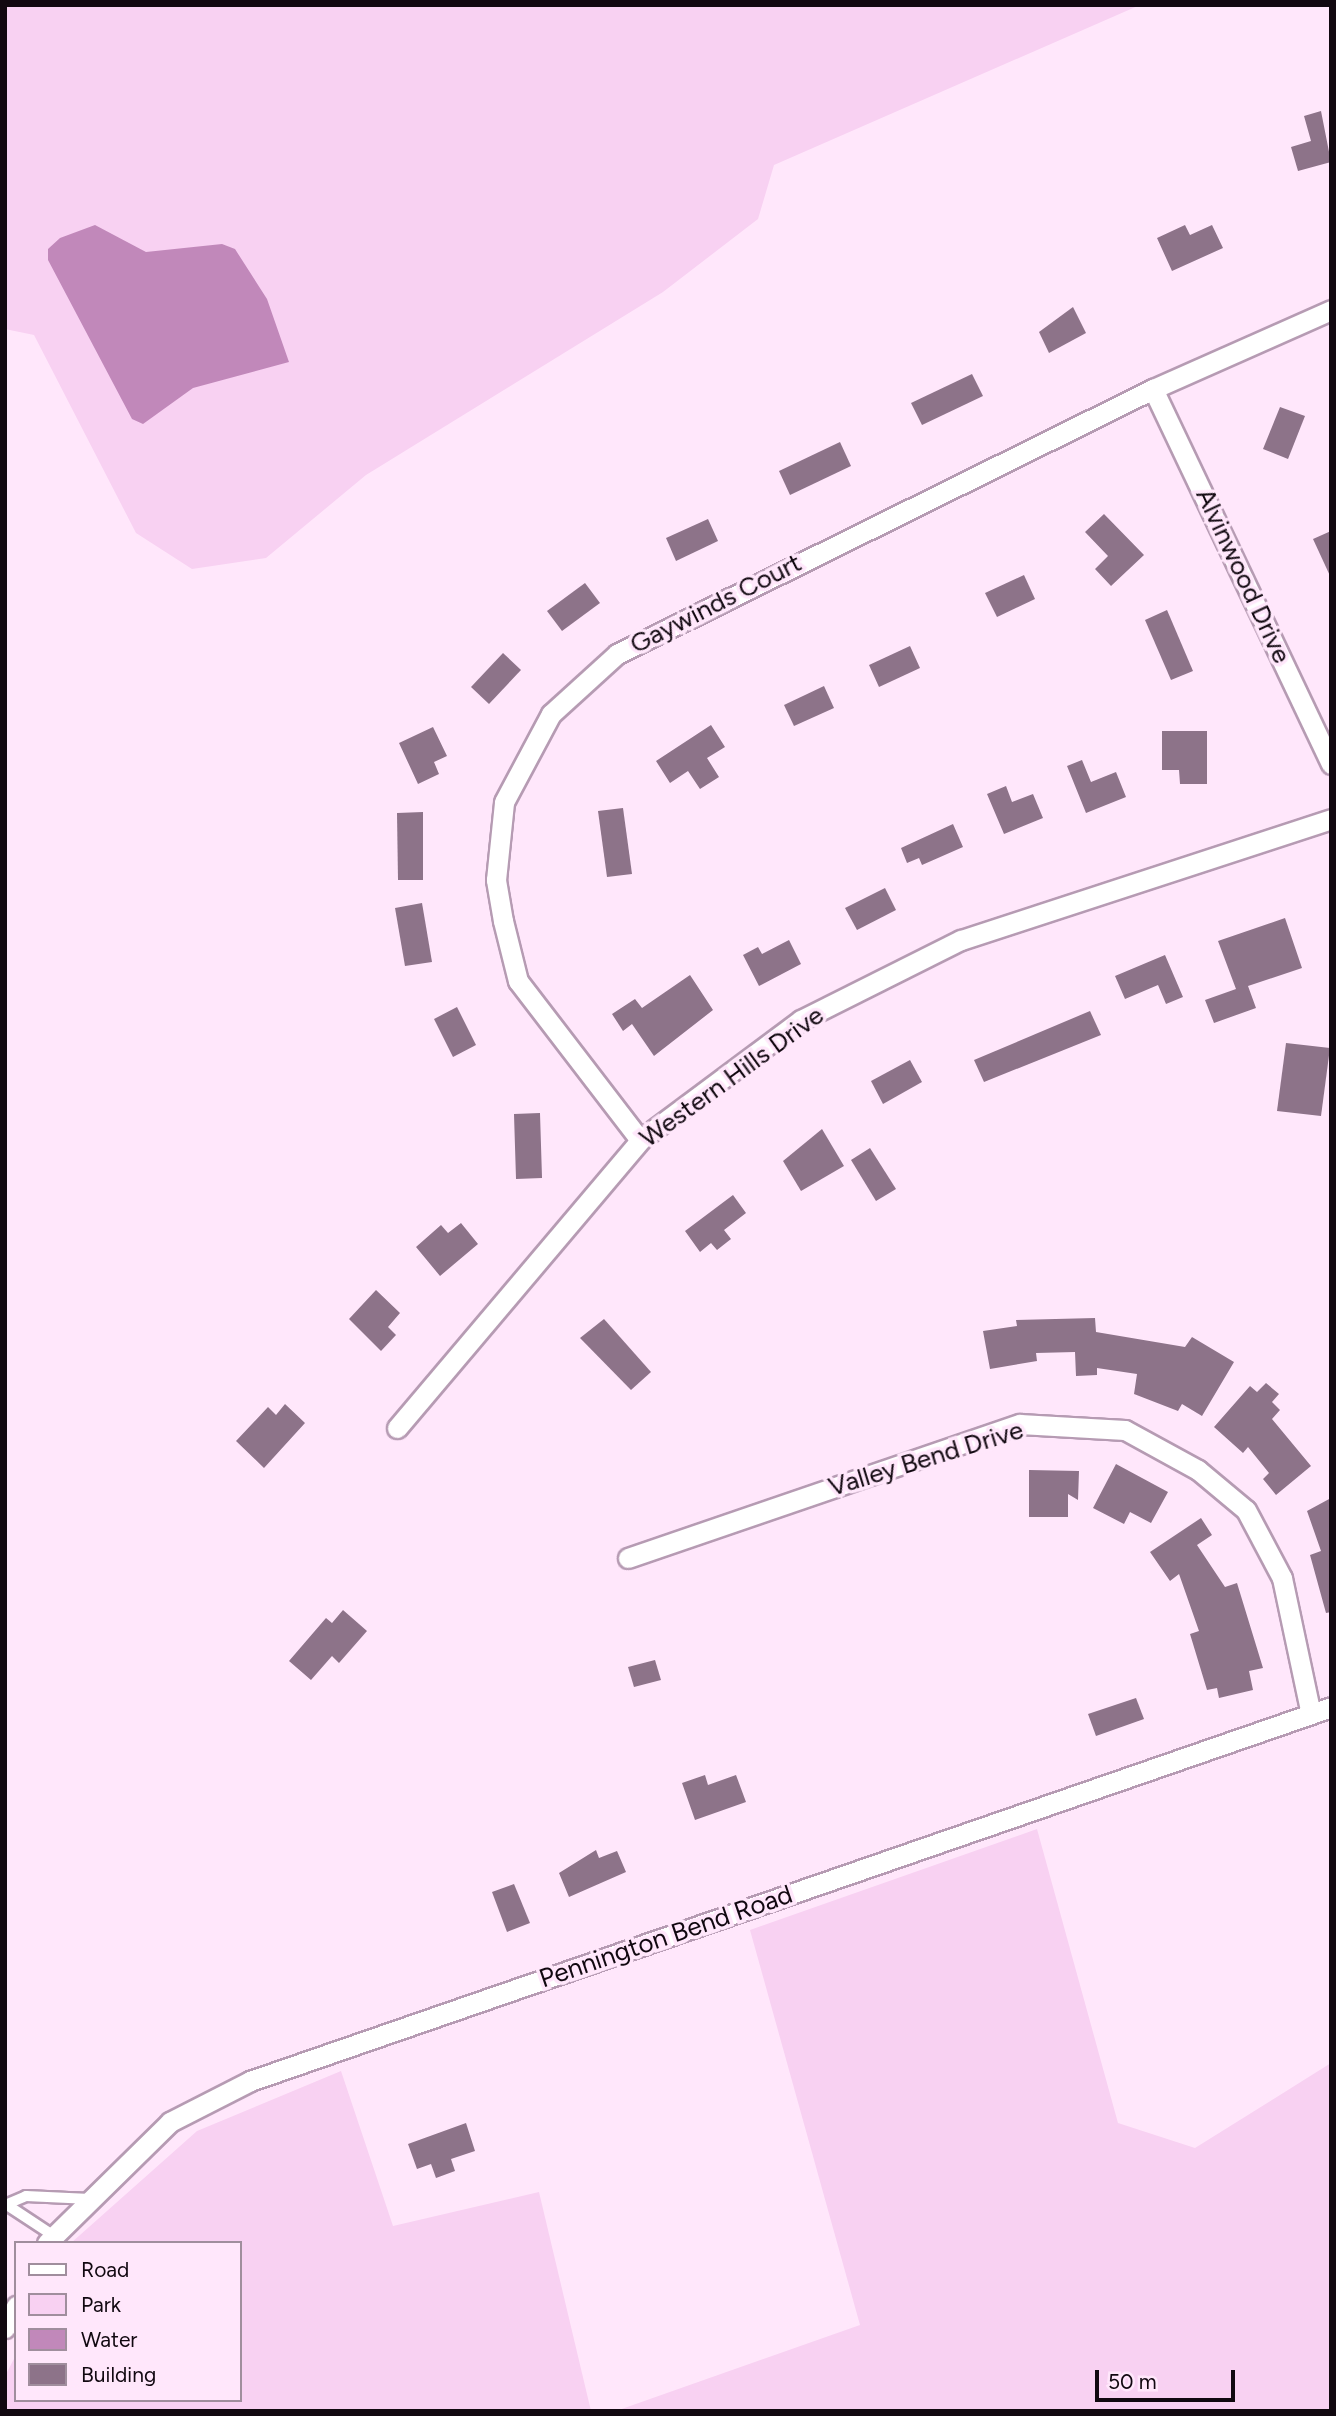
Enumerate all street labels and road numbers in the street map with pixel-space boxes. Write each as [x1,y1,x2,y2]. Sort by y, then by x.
street label: Alvinwood Drive [1189,484,1297,668]
street label: Gaywinds Court [625,547,807,661]
street label: Western Hills Drive [634,1000,830,1154]
street label: Valley Bend Drive [825,1415,1027,1503]
street label: Pennington Bend Road [535,1879,797,1995]

